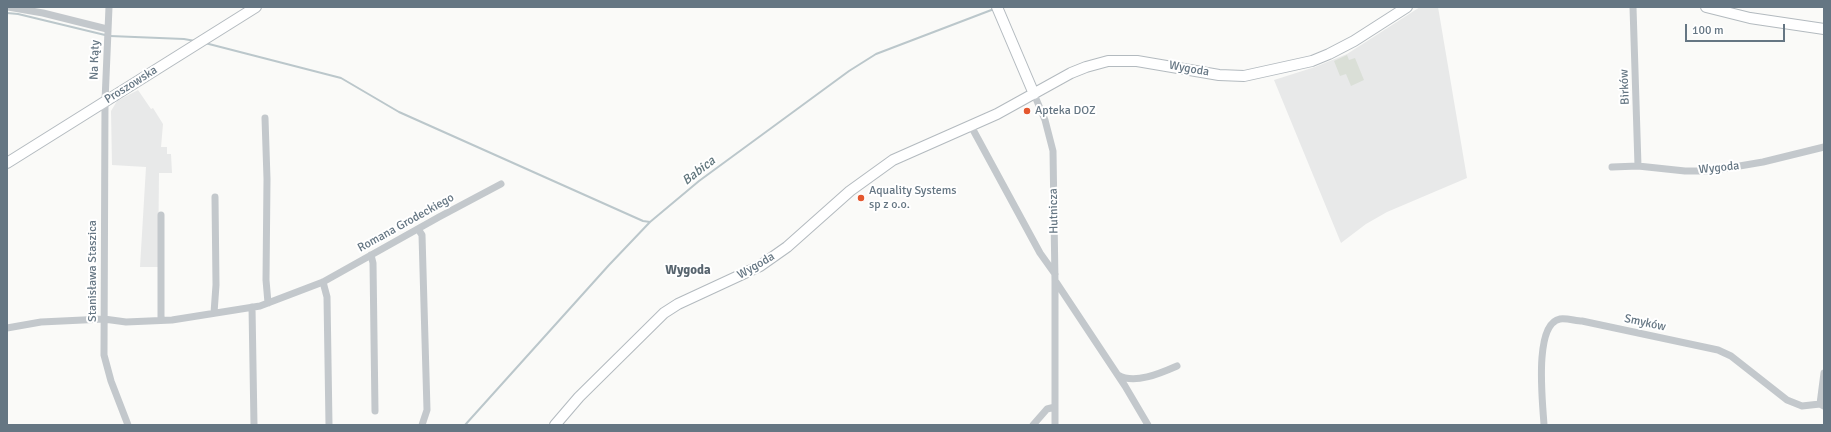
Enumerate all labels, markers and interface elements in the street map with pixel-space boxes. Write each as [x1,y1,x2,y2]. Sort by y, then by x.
scale bar [1687,16,1787,42]
text: 100 m [1692,23,1724,38]
street label: Na Kąty [87,40,103,80]
street label: Wygoda [1168,58,1210,80]
street label: Proszowska [102,63,160,107]
street label: Birków [1617,69,1633,105]
place label: Apteka DOZ [1035,104,1096,118]
marker: Apteka DOZ [1022,106,1032,116]
water label: Babica [679,153,719,189]
street label: Wygoda [1698,159,1740,177]
place label: Aquality Systems sp z o.o. [869,184,957,212]
street label: Hutnicza [1046,188,1062,234]
street label: Romana Grodeckiego [355,190,457,256]
marker: Aquality Systems sp z o.o. [856,193,866,203]
street label: Stanisława Staszica [86,220,100,322]
street label: Wygoda [735,250,777,282]
district label: Wygoda [665,263,711,279]
street label: Smyków [1623,312,1667,334]

